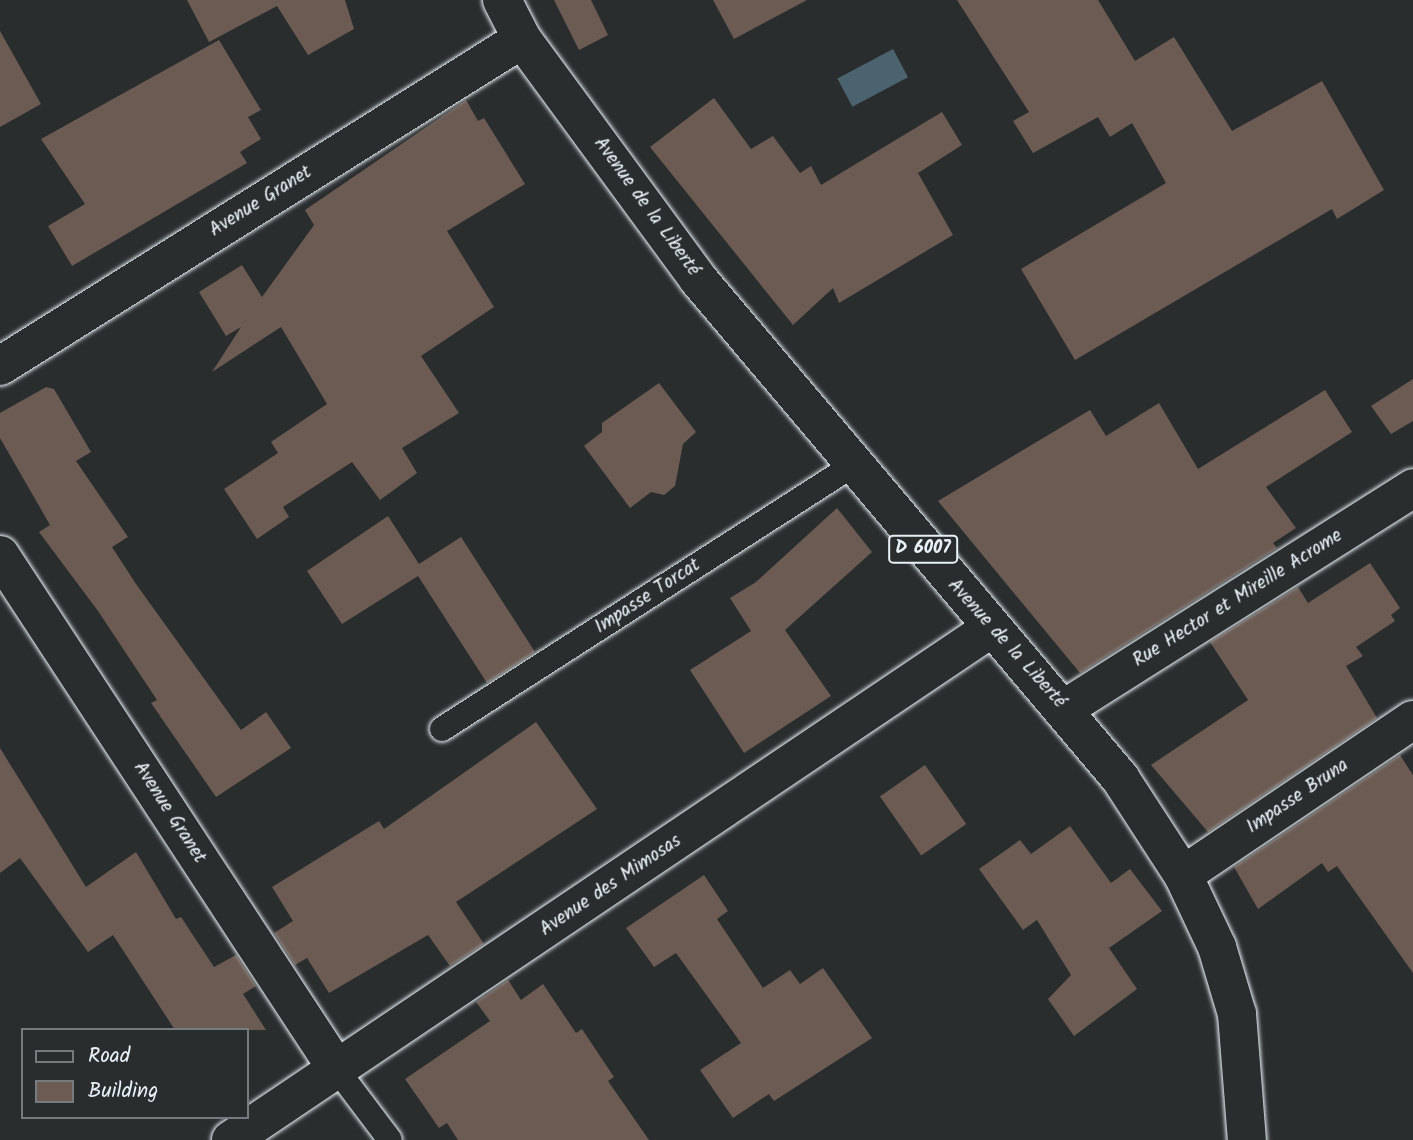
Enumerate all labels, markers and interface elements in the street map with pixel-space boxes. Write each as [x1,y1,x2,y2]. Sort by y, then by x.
street label: Avenue de la Liberté [588,133,704,281]
street label: Avenue Granet [206,161,316,243]
street label: Rue Hector et Mireille Acrome [1129,525,1347,673]
road number: D 6007 [888,534,958,564]
street label: Impasse Torcat [591,554,705,640]
street label: Avenue de la Liberté [942,575,1070,713]
street label: Impasse Bruna [1243,755,1353,839]
street label: Avenue Granet [128,758,210,868]
street label: Avenue des Mimosas [536,830,686,942]
legend [21,1028,248,1119]
text: Road [88,1040,130,1073]
text: Building [88,1075,158,1108]

